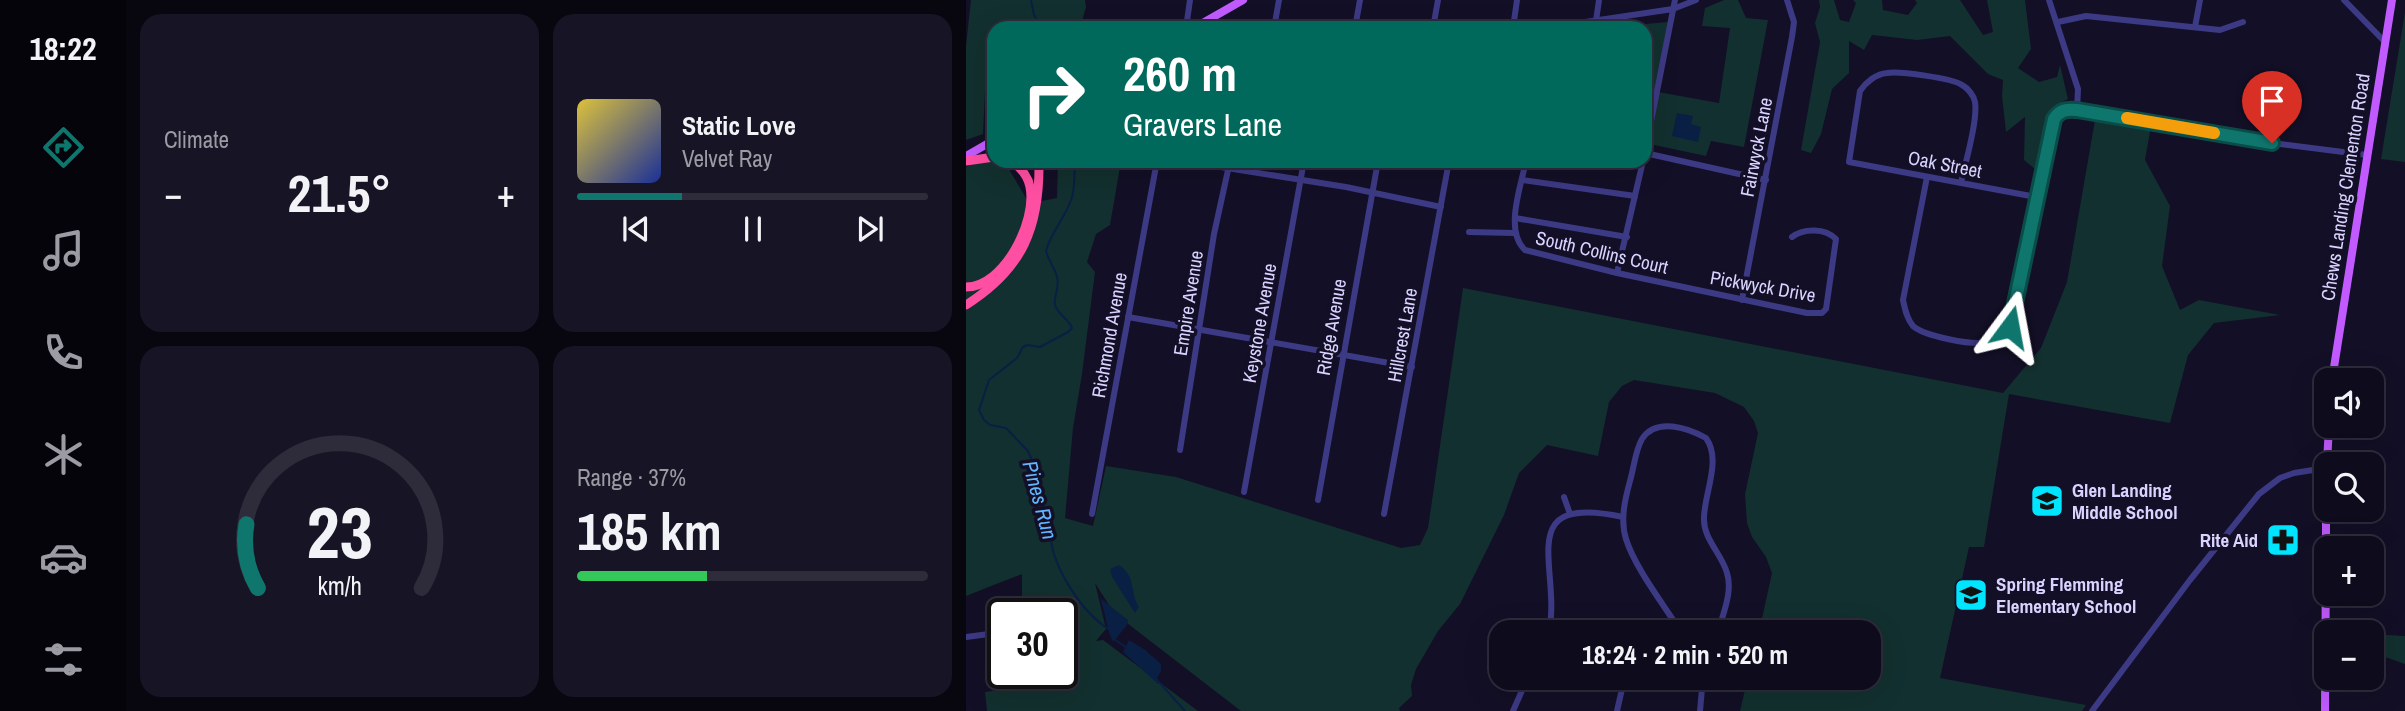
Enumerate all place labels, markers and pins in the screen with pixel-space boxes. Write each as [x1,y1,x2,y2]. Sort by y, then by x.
pin [2242,71,2302,143]
place label: Glen Landing Middle School [2072,477,2178,525]
school or university icon: Glen Landing Middle School [2028,482,2066,520]
pharmacy icon: Rite Aid [2264,521,2302,559]
place label: Rite Aid [2200,527,2258,553]
place label: Spring Flemming Elementary School [1996,571,2136,619]
school or university icon: Spring Flemming Elementary School [1952,576,1990,614]

